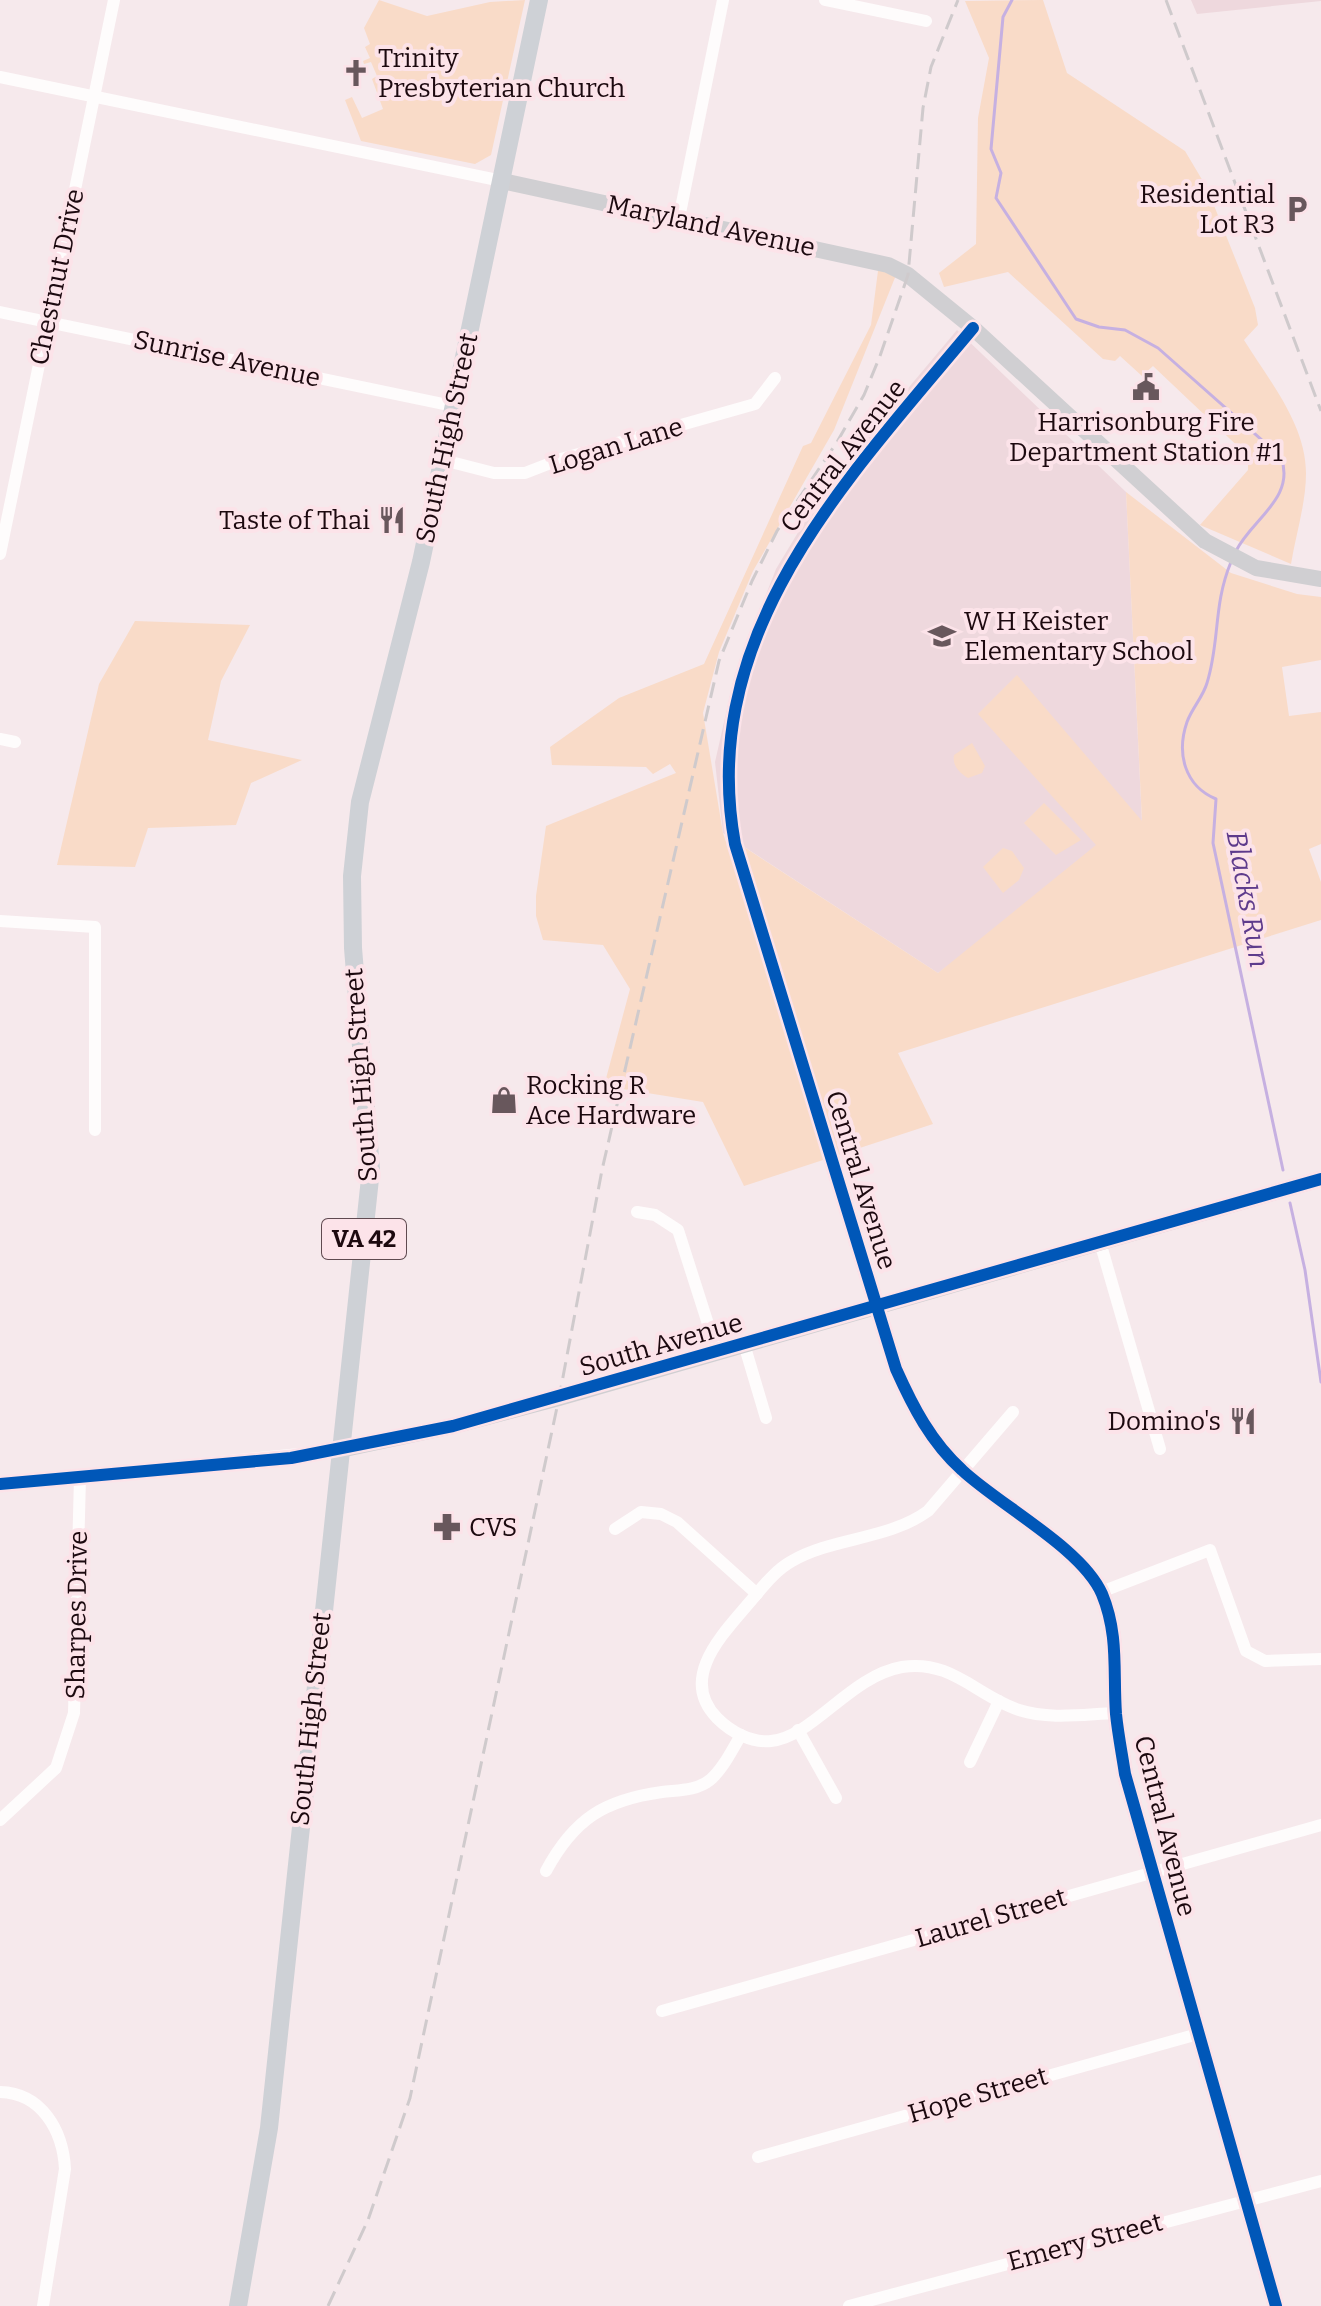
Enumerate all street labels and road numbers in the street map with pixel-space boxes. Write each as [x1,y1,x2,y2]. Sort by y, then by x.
street label: Chestnut Drive [23,186,91,368]
street label: Maryland Avenue [604,189,818,263]
street label: Sunrise Avenue [131,324,323,394]
street label: South High Street [410,329,485,546]
street label: Central Avenue [774,374,912,538]
street label: Logan Lane [545,411,687,481]
street label: South High Street [338,966,384,1183]
street label: Central Avenue [819,1087,903,1273]
road number: VA 42 [322,1219,406,1259]
street label: South Avenue [576,1307,746,1383]
street label: Sharpes Drive [60,1530,94,1700]
street label: South High Street [284,1610,338,1827]
street label: Central Avenue [1128,1732,1202,1920]
street label: Laurel Street [912,1881,1071,1954]
street label: Hope Street [905,2060,1052,2130]
street label: Emery Street [1004,2206,1166,2278]

